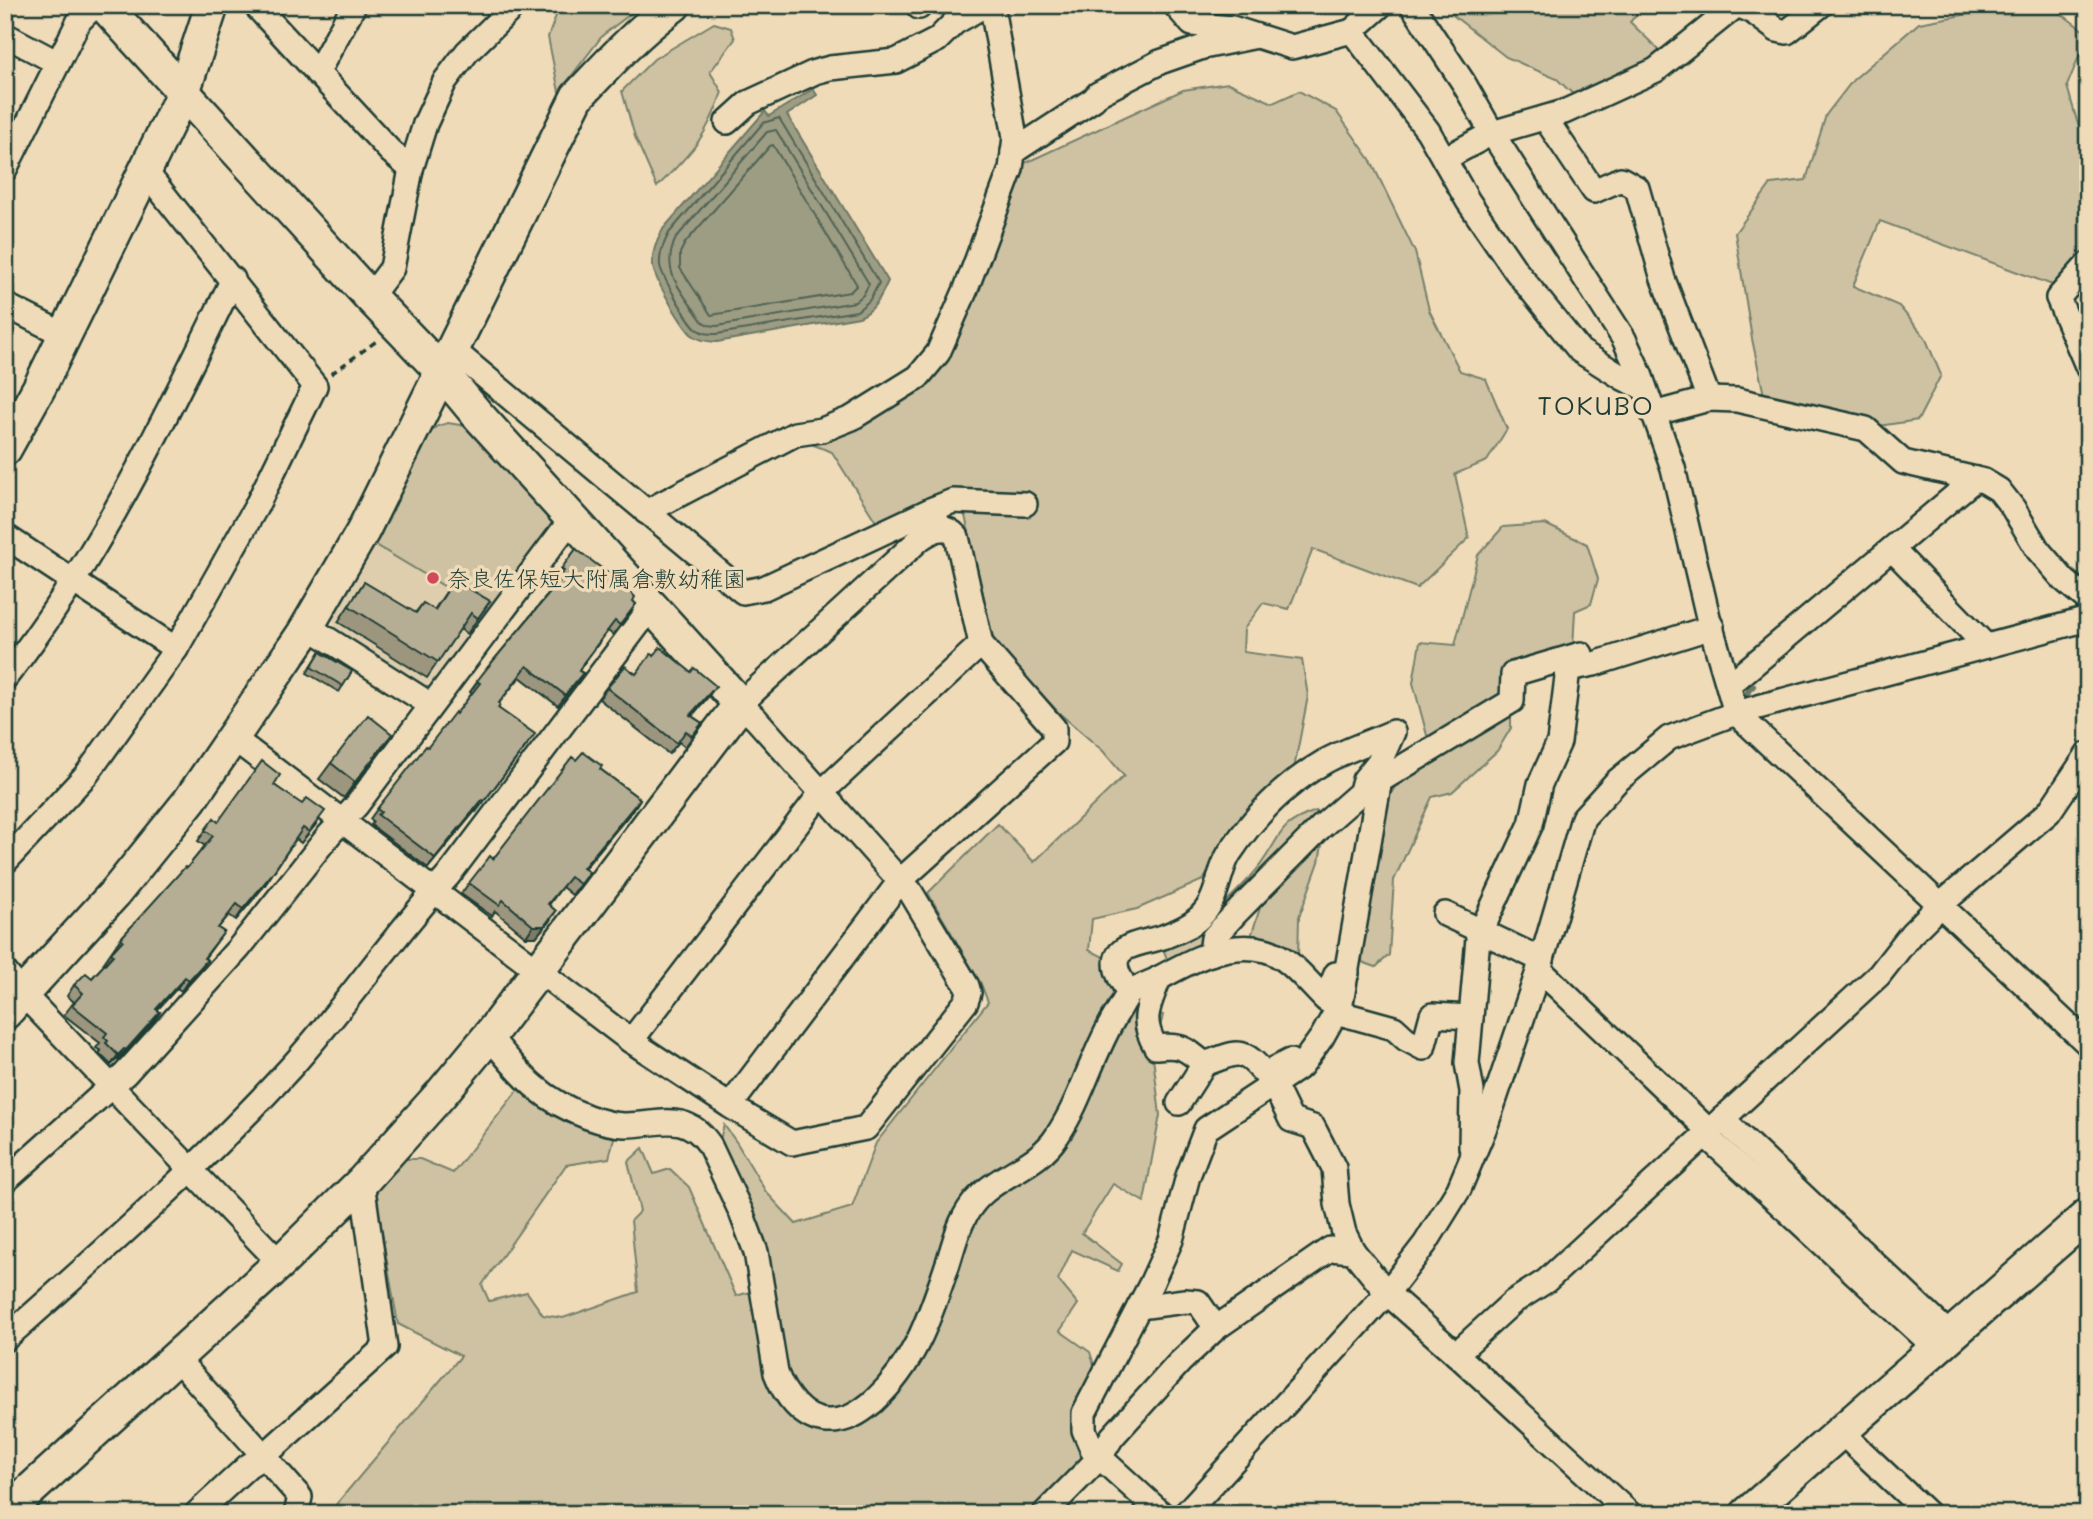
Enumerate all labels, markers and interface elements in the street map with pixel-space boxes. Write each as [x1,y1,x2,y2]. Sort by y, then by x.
district label: TOKUBO [1538,388,1654,422]
place label: 奈良佐保短大附属倉敷幼稚園 [447,563,746,593]
marker: 奈良佐保短大附属倉敷幼稚園 [425,570,441,586]

